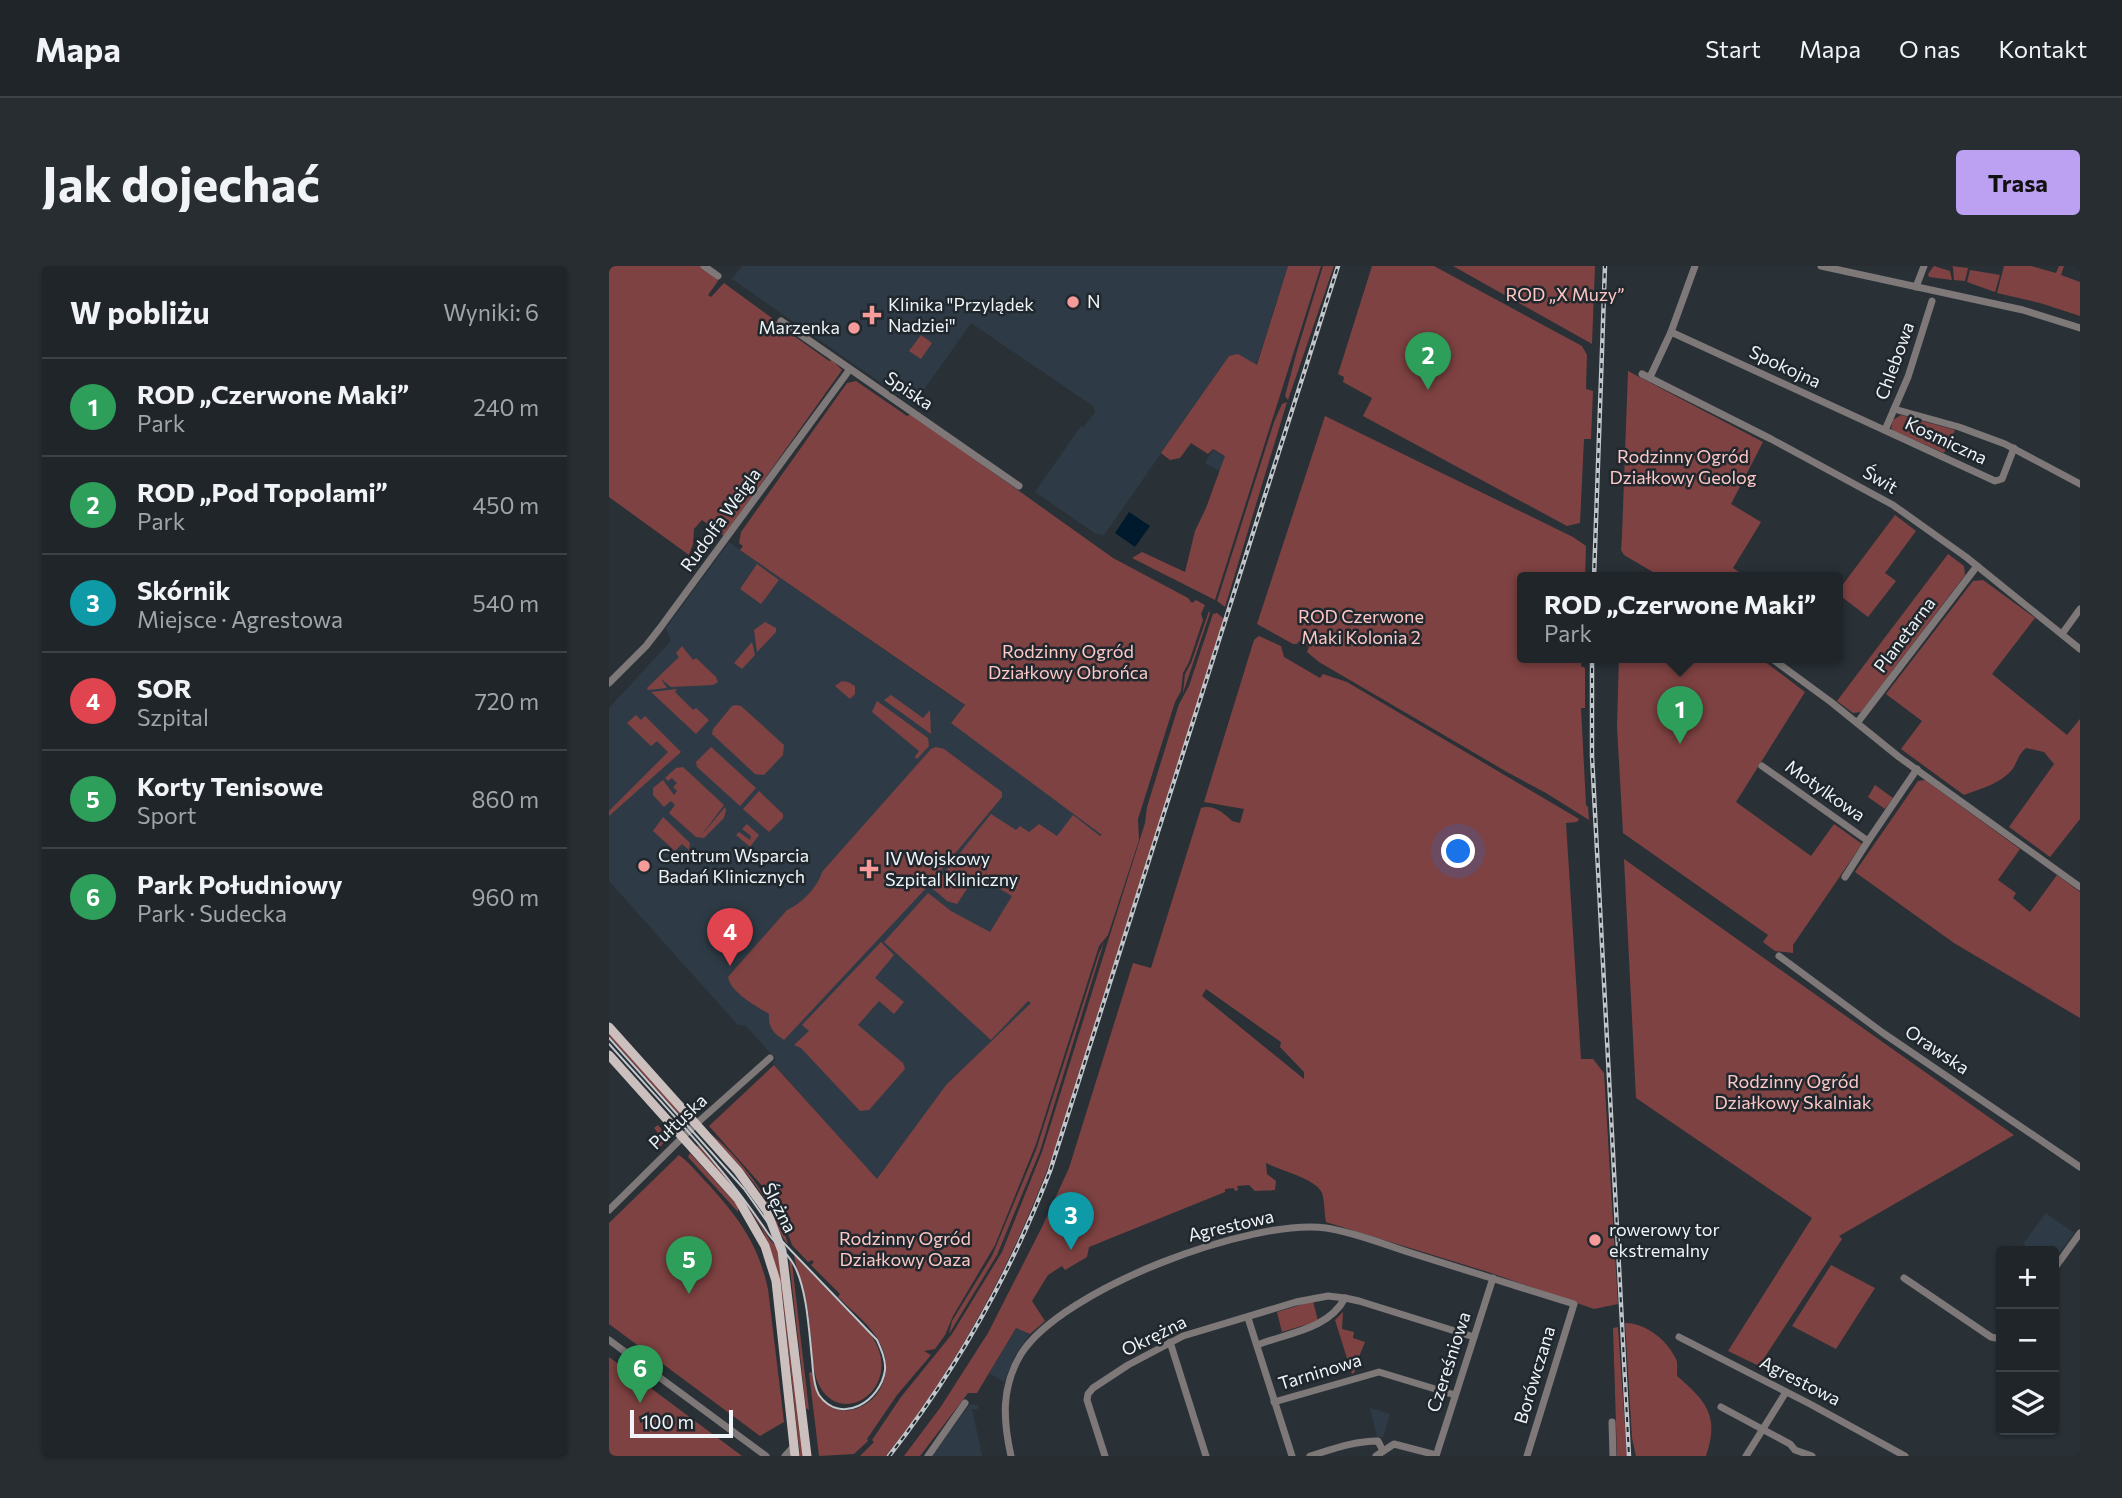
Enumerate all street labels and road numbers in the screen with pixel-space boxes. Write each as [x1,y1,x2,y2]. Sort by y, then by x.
street label: Chlebowa [1870,319,1918,403]
street label: Spokojna [1746,340,1825,392]
street label: Spiska [881,366,938,414]
street label: Kosmiczna [1902,412,1991,469]
street label: Świt [1859,460,1902,498]
street label: Rudolfa Weigla [675,463,765,575]
street label: Planetarna [1869,592,1940,676]
street label: Motylkowa [1781,755,1870,826]
street label: Orawska [1901,1020,1974,1079]
street label: Pułtuska [644,1089,711,1154]
street label: Ślężna [758,1179,802,1236]
street label: Agrestowa [1186,1204,1276,1246]
street label: Czereśniowa [1421,1309,1475,1415]
street label: Okrężna [1117,1310,1190,1360]
street label: Borówczana [1509,1323,1559,1426]
street label: Tarninowa [1275,1348,1364,1394]
street label: Agrestowa [1756,1350,1844,1410]

